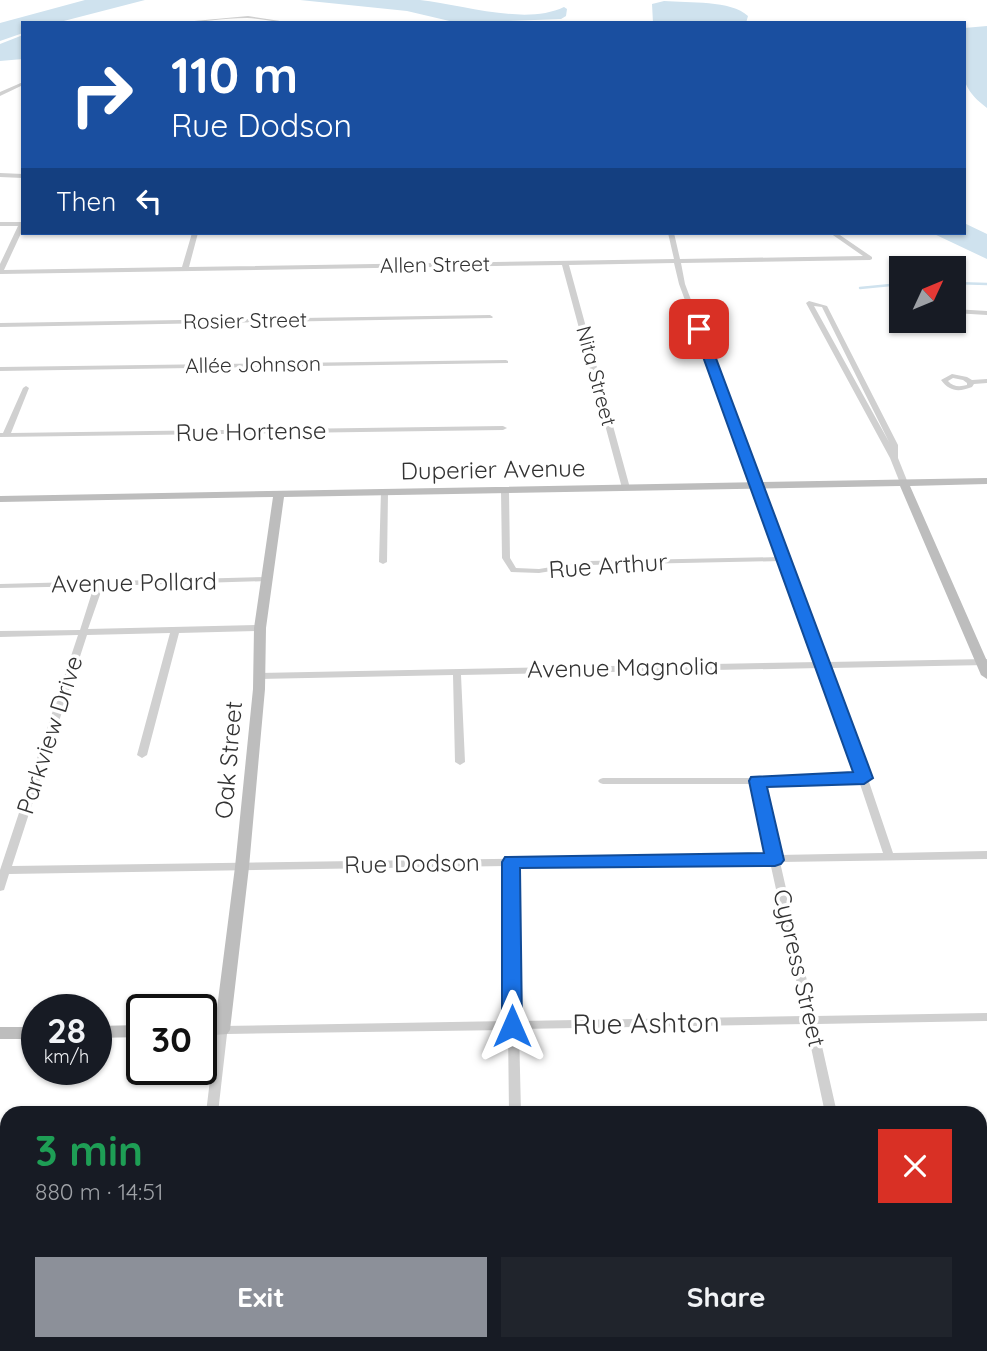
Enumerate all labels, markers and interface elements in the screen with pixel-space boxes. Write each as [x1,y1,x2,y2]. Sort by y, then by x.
text: 110 m [171,44,298,105]
icon: right [56,49,147,140]
text: Rue Dodson [171,105,352,145]
icon: left [130,182,168,220]
text: Then [56,185,116,218]
street label: Allen Street [380,250,490,278]
north arrow [889,256,966,332]
map controls [889,256,966,333]
pin [669,299,729,359]
street label: Rosier Street [183,306,307,334]
icon: arrive [680,310,718,348]
street label: Nita Street [571,323,623,429]
street label: Allée Johnson [185,350,321,378]
street label: Rue Hortense [175,415,327,447]
street label: Duperier Avenue [400,452,586,486]
street label: Rue Arthur [548,546,668,584]
street label: Avenue Pollard [51,566,217,598]
street label: Avenue Magnolia [527,650,719,684]
street label: Parkview Drive [9,652,89,818]
street label: Oak Street [208,700,248,820]
street label: Rue Dodson [344,847,480,879]
street label: Cypress Street [767,886,833,1049]
position arrow [475,989,549,1063]
speed limit sign: 30 [126,994,217,1085]
street label: Rue Ashton [572,1004,720,1041]
text: 28 [47,1008,86,1052]
text: km/h [44,1045,89,1068]
text: 3 min [35,1124,143,1177]
button: close [878,1129,952,1203]
text: 880 m · 14:51 [35,1177,163,1206]
button: Exit [35,1257,487,1337]
button: Share [501,1257,952,1337]

